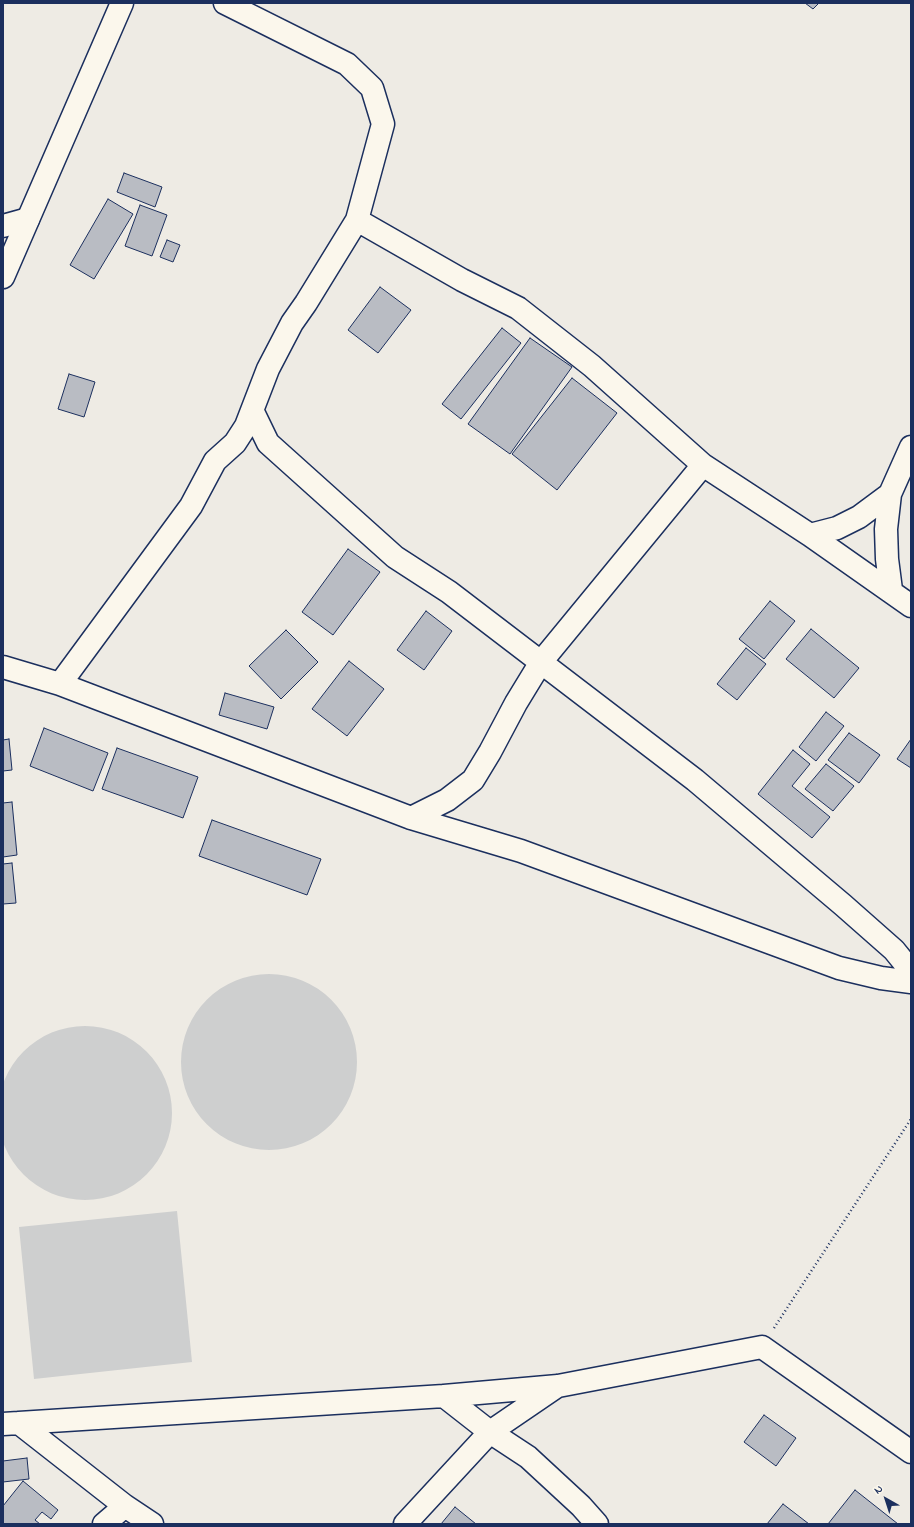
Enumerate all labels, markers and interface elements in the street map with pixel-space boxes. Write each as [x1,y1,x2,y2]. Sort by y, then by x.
north arrow [866,1479,906,1519]
text: N [871,1481,886,1498]

